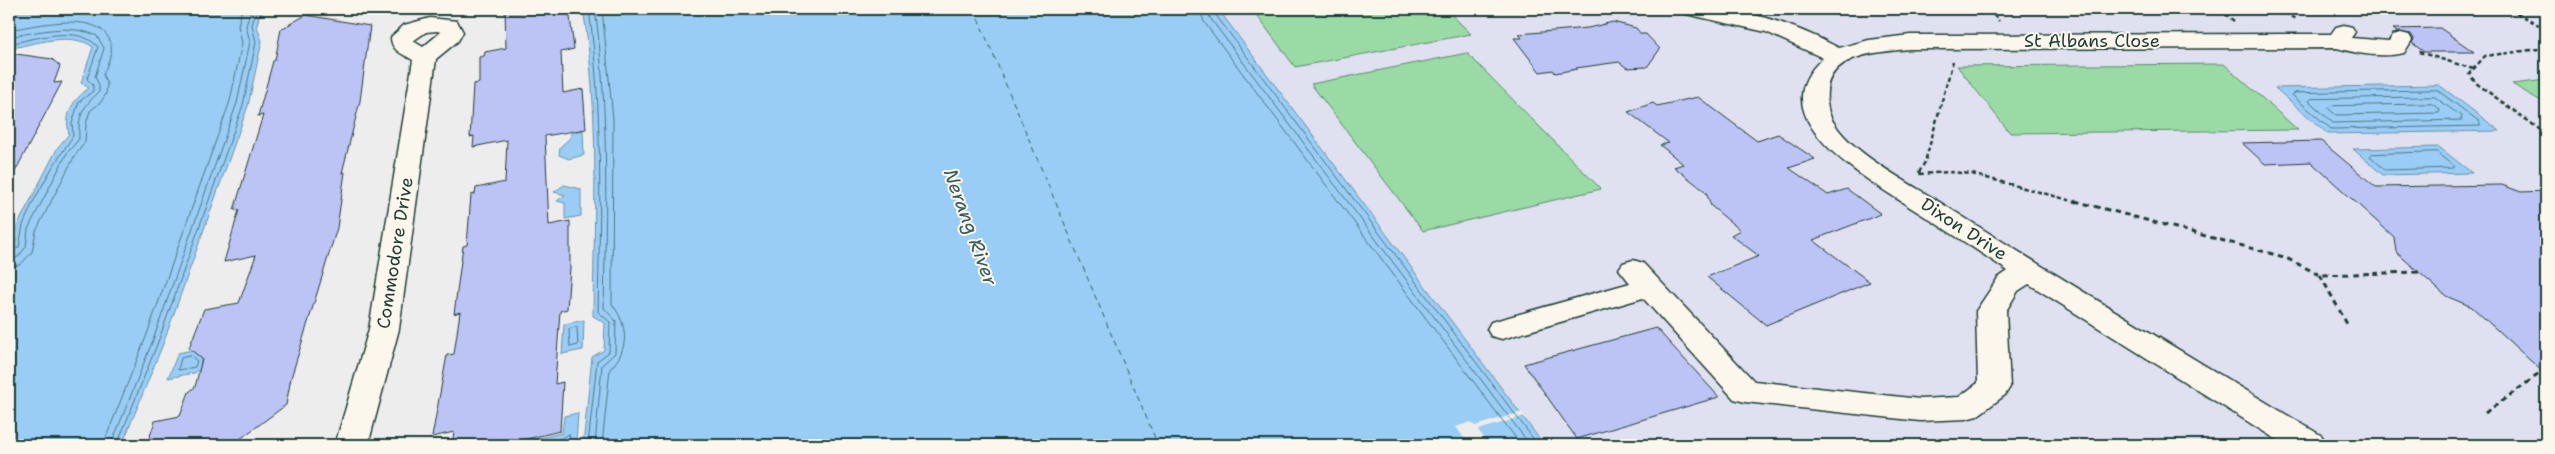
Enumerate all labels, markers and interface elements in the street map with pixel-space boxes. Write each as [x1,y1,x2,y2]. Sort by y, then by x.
street label: St Albans Close [2024,29,2160,53]
water label: Nerang River [938,165,1004,290]
street label: Commodore Drive [371,175,419,331]
street label: Dixon Drive [1916,192,2012,266]

